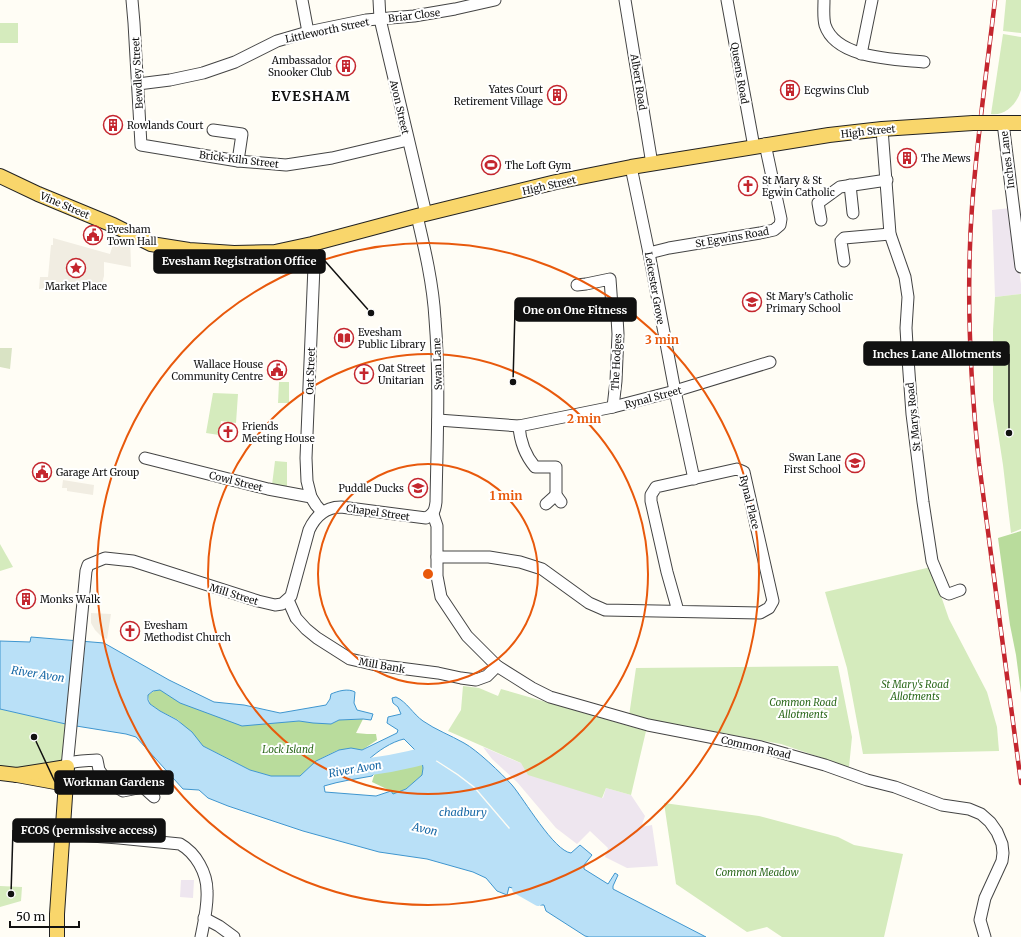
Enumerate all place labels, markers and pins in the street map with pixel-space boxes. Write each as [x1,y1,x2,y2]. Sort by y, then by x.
place label: Ambassador Snooker Club [268,54,332,79]
building icon: Ambassador Snooker Club [335,55,357,77]
building icon: Ecgwins Club [779,79,801,101]
place label: Yates Court Retirement Village [454,83,543,108]
building icon: Yates Court Retirement Village [546,84,568,106]
place label: Ecgwins Club [804,84,869,97]
building icon: Rowlands Court [102,114,124,136]
place label: Rowlands Court [127,119,203,132]
building icon: The Mews [896,147,918,169]
place label: The Mews [921,152,971,165]
sports icon: The Loft Gym [480,154,502,176]
place label: The Loft Gym [505,159,571,172]
place label: St Mary & St Egwin Catholic [762,174,835,199]
church icon: St Mary & St Egwin Catholic [737,175,759,197]
place label: Evesham Town Hall [107,223,157,248]
public building icon: Evesham Town Hall [82,224,104,246]
callout: Evesham Registration Office [154,250,325,273]
place icon: Market Place [65,257,87,279]
place label: Market Place [45,280,107,293]
place label: St Mary's Catholic Primary School [766,290,853,315]
school or university icon: St Mary's Catholic Primary School [741,291,763,313]
callout: One on One Fitness [515,298,636,321]
place label: Evesham Public Library [358,326,426,351]
library icon: Evesham Public Library [333,327,355,349]
callout: Inches Lane Allotments [864,342,1009,365]
place label: Wallace House Community Centre [172,358,263,383]
public building icon: Wallace House Community Centre [266,359,288,381]
place label: Oat Street Unitarian [378,362,426,387]
church icon: Oat Street Unitarian [353,363,375,385]
place label: Friends Meeting House [242,420,315,445]
church icon: Friends Meeting House [217,421,239,443]
place label: Swan Lane First School [784,451,841,476]
school or university icon: Swan Lane First School [844,452,866,474]
public building icon: Garage Art Group [31,461,53,483]
place label: Garage Art Group [56,466,139,479]
school or university icon: Puddle Ducks [407,477,429,499]
place label: Puddle Ducks [338,482,404,495]
centre of rings [421,567,435,581]
building icon: Monks Walk [15,588,37,610]
place label: Monks Walk [40,593,101,606]
place label: Evesham Methodist Church [144,619,231,644]
church icon: Evesham Methodist Church [119,620,141,642]
callout: Workman Gardens [55,771,173,794]
callout: FCOS (permissive access) [13,819,165,842]

